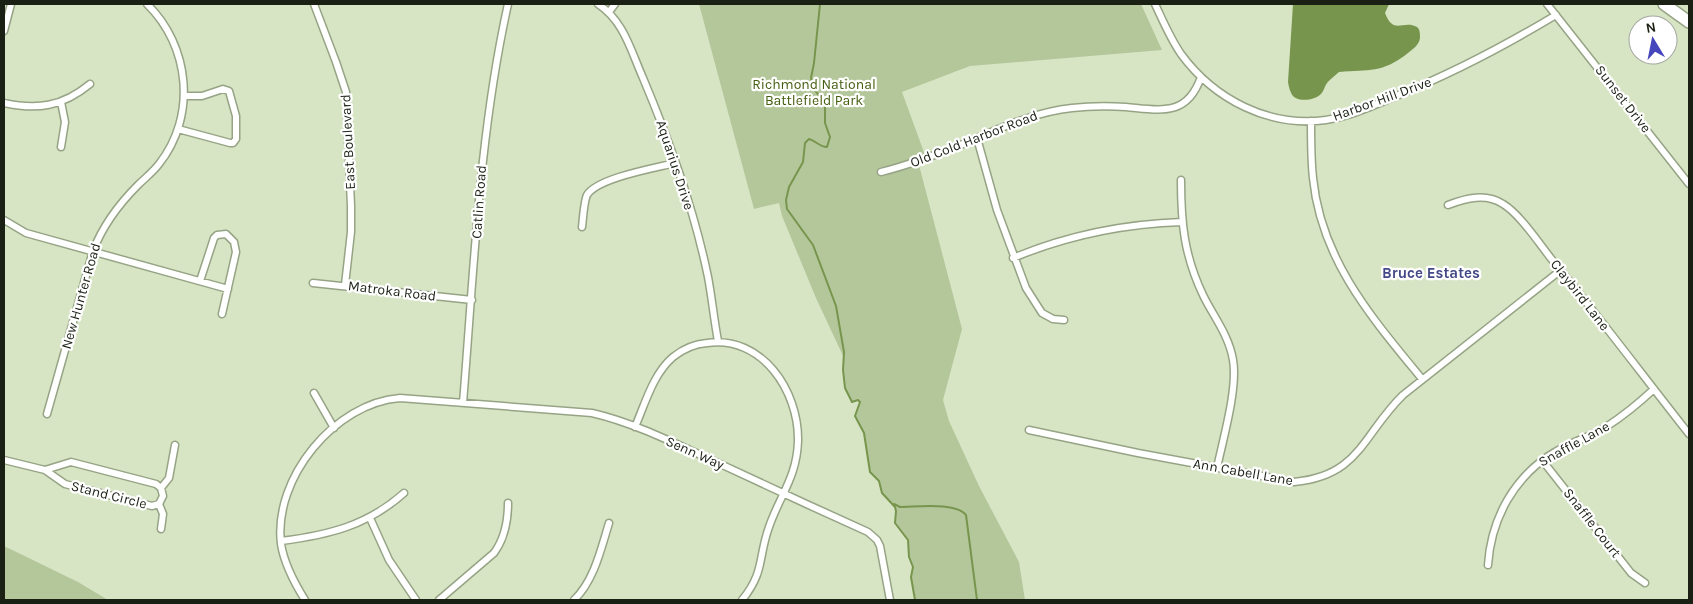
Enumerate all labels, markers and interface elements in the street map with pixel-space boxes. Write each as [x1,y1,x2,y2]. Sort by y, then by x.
north arrow [1628,15,1678,65]
text: N [1644,18,1657,37]
street label: Sunset Drive [1591,62,1655,136]
street label: Harbor Hill Drive [1330,73,1434,125]
park label: Richmond National Battlefield Park [752,76,876,109]
street label: East Boulevard [337,94,359,190]
street label: Old Cold Harbor Road [908,107,1040,171]
street label: Aquarius Drive [652,118,698,212]
street label: Catlin Road [468,165,490,239]
street label: New Hunter Road [58,241,104,351]
street label: Claybird Lane [1547,256,1613,334]
district label: Bruce Estates [1382,264,1480,282]
street label: Matroka Road [347,277,437,305]
street label: Snaffle Lane [1536,418,1612,470]
street label: Senn Way [663,433,727,474]
street label: Ann Cabell Lane [1192,455,1294,489]
street label: Stand Circle [69,477,149,513]
street label: Snaffle Court [1560,485,1624,561]

